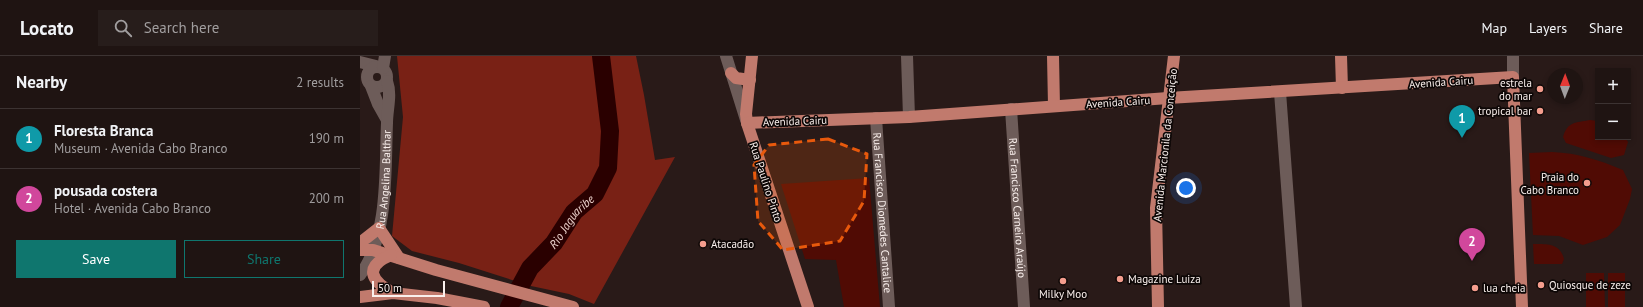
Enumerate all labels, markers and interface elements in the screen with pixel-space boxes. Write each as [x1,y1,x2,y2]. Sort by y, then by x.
search box [98,10,378,46]
text: Locato [20,16,74,40]
icon: search [112,17,134,39]
text: Search here [144,18,219,37]
text: Map [1481,19,1507,37]
text: Layers [1529,19,1567,37]
text: Share [1589,19,1623,37]
street label: Avenida Marcionila da Conceição [1150,68,1180,222]
north arrow [1547,68,1583,104]
map controls [1595,68,1631,140]
button: + [1595,68,1631,104]
text: Nearby [16,71,67,93]
street label: Avenida Cairu [1408,73,1474,91]
text: 2 results [296,74,344,91]
place label: estrela do mar [1499,76,1532,103]
marker: estrela do mar [1535,84,1545,94]
street label: Avenida Cairu [1085,93,1151,111]
place label: tropical bar [1478,104,1532,118]
button: − [1595,104,1631,140]
pin: 1 [1449,105,1475,138]
marker: tropical bar [1535,106,1545,116]
street label: Avenida Cairu [763,113,827,129]
text: Floresta Branca [54,121,153,140]
street label: Rua Angelina Balthar [373,129,394,230]
text: 1 [25,130,33,147]
text: 190 m [309,130,344,147]
street label: Rua Francisco Diomedes Cantalice [870,132,895,294]
street label: Rua Francisco Carneiro Araújo [1006,137,1029,278]
text: Museum · Avenida Cabo Branco [54,140,228,157]
street label: Rua Paulino Pinto [746,140,786,224]
place label: Praia do Cabo Branco [1520,170,1579,197]
your location [1176,178,1196,198]
marker: Praia do Cabo Branco [1582,178,1592,188]
text: pousada costera [54,181,157,200]
text: 2 [25,190,33,207]
text: 200 m [309,190,344,207]
water label: Rio Jaguaribe [545,191,597,251]
text: Hotel · Avenida Cabo Branco [54,200,211,217]
pin: 2 [1459,228,1485,261]
place label: Atacadão [711,237,754,251]
marker: Atacadão [698,239,708,249]
button: Save [16,240,176,278]
button: Share [184,240,344,278]
place label: Magazine Luiza [1128,272,1201,286]
marker: Magazine Luiza [1115,274,1125,284]
marker: Milky Moo [1058,276,1068,286]
place label: Quiosque de zeze [1549,278,1631,292]
scale bar [372,279,445,298]
marker: Quiosque de zeze [1536,280,1546,290]
text: 50 m [378,281,402,295]
place label: lua cheia [1483,281,1526,295]
marker: lua cheia [1470,283,1480,293]
place label: Milky Moo [1039,287,1087,301]

